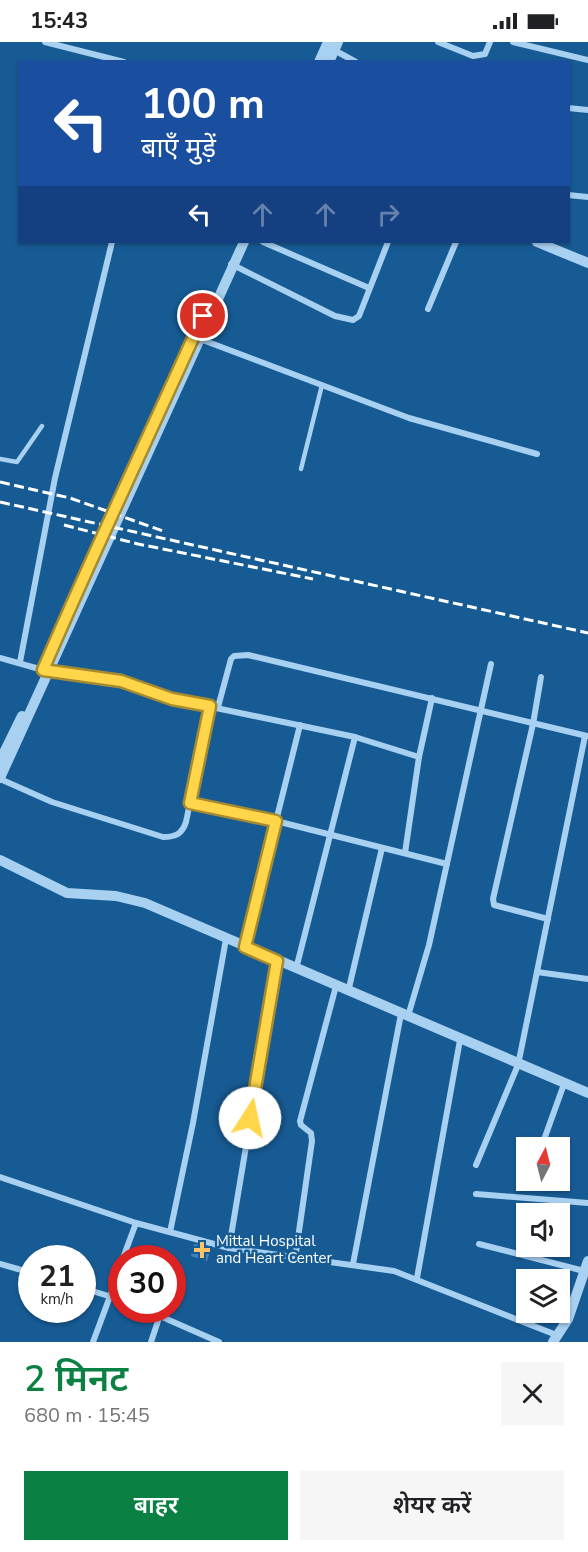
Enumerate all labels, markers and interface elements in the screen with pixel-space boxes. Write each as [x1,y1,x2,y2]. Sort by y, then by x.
text: 15:43 [30,6,88,36]
text: 100 m [141,76,265,133]
icon: left [42,84,120,162]
text: बाएँ मुड़ें [141,130,216,167]
icon: left [183,198,216,231]
icon: ahead [246,198,279,231]
icon: ahead [309,198,342,231]
icon: right [372,198,405,231]
pin [177,290,228,341]
icon: arrive [186,299,219,332]
position arrow [218,1086,282,1150]
north arrow [516,1137,570,1191]
map controls [516,1137,570,1323]
button: sound [516,1203,570,1257]
place label: Mittal Hospital and Heart Center [216,1231,333,1268]
marker: Mittal Hospital and Heart Center [193,1241,211,1259]
speed limit sign: 30 [108,1245,186,1323]
text: 21 [39,1256,75,1297]
button: layers [516,1269,570,1323]
text: km/h [40,1289,74,1309]
text: 2 मिनट [24,1355,128,1404]
button: close [501,1362,564,1425]
text: 680 m · 15:45 [24,1402,150,1429]
button: बाहर [24,1471,288,1540]
button: शेयर करें [300,1471,564,1540]

